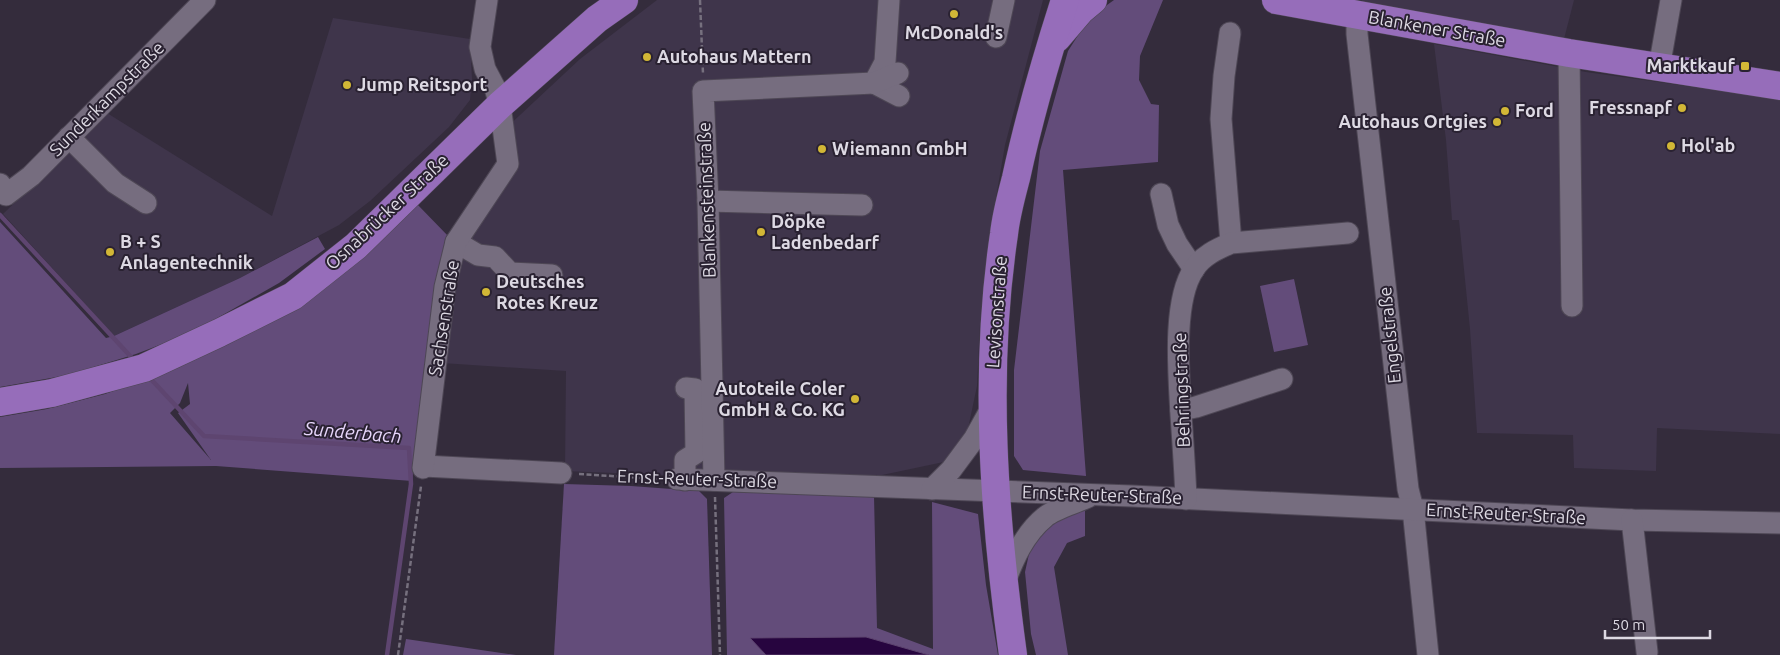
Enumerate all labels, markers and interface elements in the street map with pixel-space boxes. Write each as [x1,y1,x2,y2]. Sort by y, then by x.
street label: Blankener Straße [1367,6,1507,50]
marker: McDonald's [948,8,960,20]
place label: McDonald's [905,22,1003,42]
street label: Sunderkampstraße [45,37,168,160]
place label: Autohaus Mattern [657,46,811,66]
marker: Autohaus Mattern [641,51,653,63]
place label: Marktkauf [1646,55,1736,75]
marker: Marktkauf [1739,60,1751,72]
place label: Jump Reitsport [357,74,488,94]
marker: Jump Reitsport [341,79,353,91]
place label: Fressnapf [1589,97,1673,117]
place label: Ford [1515,100,1554,120]
marker: Fressnapf [1676,102,1688,114]
marker: Ford [1499,105,1511,117]
place label: Autohaus Ortgies [1338,111,1487,131]
marker: Autohaus Ortgies [1491,116,1503,128]
street label: Blankensteinstraße [693,122,719,278]
place label: Hol'ab [1681,135,1735,155]
place label: Wiemann GmbH [832,138,967,158]
marker: Hol'ab [1665,140,1677,152]
marker: Wiemann GmbH [816,143,828,155]
street label: Osnabrücker Straße [321,149,452,273]
place label: Döpke Ladenbedarf [771,211,880,252]
marker: Döpke Ladenbedarf [755,226,767,238]
place label: B + S Anlagentechnik [120,231,253,272]
marker: B + S Anlagentechnik [104,246,116,258]
street label: Levisonstraße [982,255,1010,369]
street label: Sachsenstraße [424,258,462,377]
place label: Deutsches Rotes Kreuz [496,271,598,312]
marker: Deutsches Rotes Kreuz [480,286,492,298]
street label: Engelstraße [1374,286,1404,384]
street label: Behringstraße [1169,332,1193,448]
place label: Autoteile Coler GmbH & Co. KG [715,378,846,419]
marker: Autoteile Coler GmbH & Co. KG [849,393,861,405]
water label: Sunderbach [302,417,403,447]
street label: Ernst-Reuter-Straße [617,465,777,491]
street label: Ernst-Reuter-Straße [1022,481,1182,507]
street label: Ernst-Reuter-Straße [1426,499,1587,527]
scale bar [1605,608,1710,640]
text: 50 m [1612,616,1645,633]

